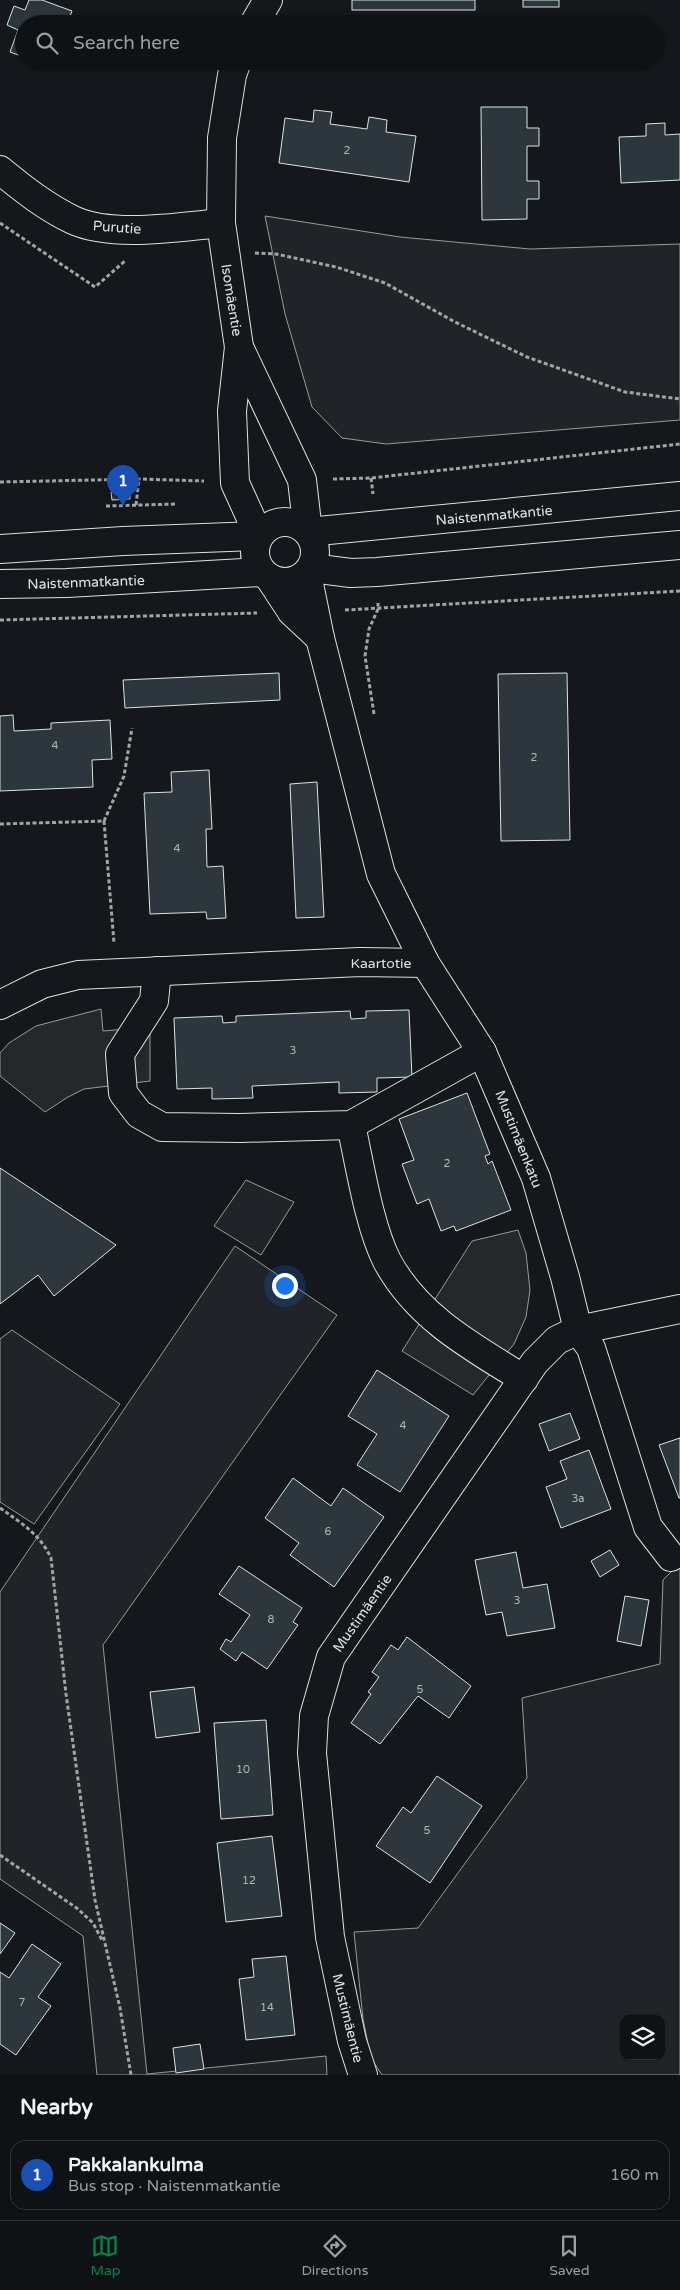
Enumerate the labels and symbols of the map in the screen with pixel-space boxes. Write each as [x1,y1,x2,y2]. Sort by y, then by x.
house number: 2 [344,144,351,157]
street label: Purutie [92,217,142,238]
street label: Isomäentie [217,263,246,337]
pin: 1 [107,465,139,506]
street label: Naistenmatkantie [435,502,553,529]
street label: Naistenmatkantie [27,572,145,593]
house number: 4 [52,739,59,752]
house number: 2 [531,751,538,764]
house number: 4 [174,842,181,855]
street label: Kaartotie [351,955,412,972]
house number: 3 [290,1044,297,1057]
street label: Mustimäenkatu [491,1088,546,1190]
house number: 2 [444,1157,451,1170]
your location [272,1273,298,1299]
house number: 4 [400,1419,407,1432]
house number: 3a [571,1492,585,1505]
house number: 6 [325,1525,332,1538]
street label: Mustimäentie [329,1571,396,1655]
house number: 3 [514,1594,521,1607]
house number: 8 [268,1613,275,1626]
house number: 5 [417,1683,424,1696]
house number: 10 [236,1763,250,1776]
house number: 5 [424,1824,431,1837]
house number: 12 [242,1874,256,1887]
street label: Mustimäentie [328,1972,367,2064]
house number: 7 [19,1996,26,2009]
house number: 14 [260,2001,274,2014]

